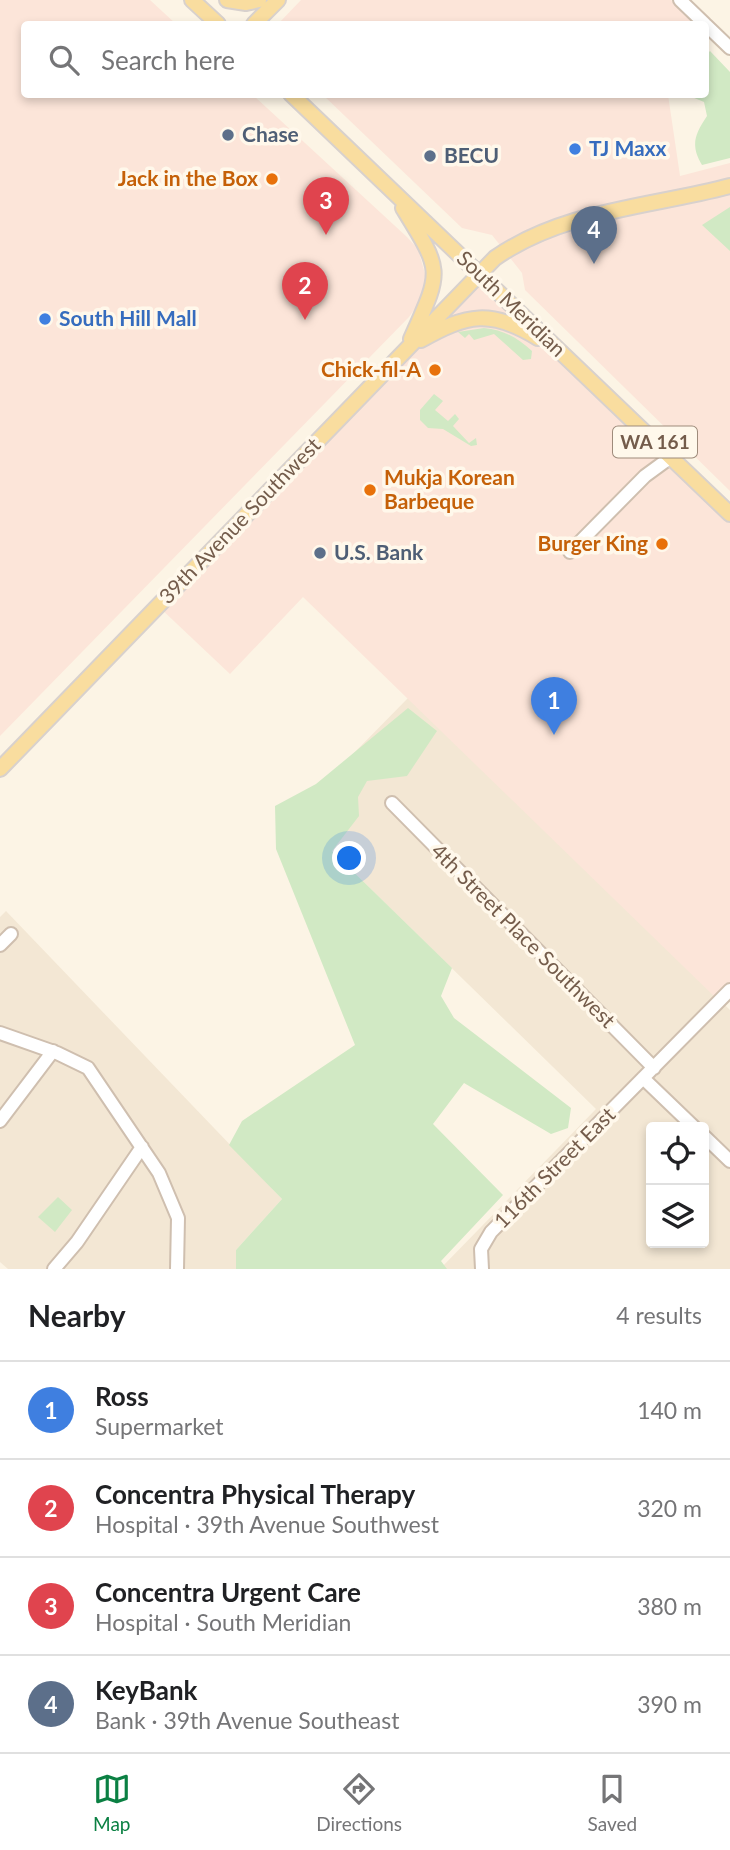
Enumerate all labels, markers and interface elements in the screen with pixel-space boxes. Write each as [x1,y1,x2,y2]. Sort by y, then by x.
search box [21,21,709,98]
icon: search [45,41,83,79]
text: Search here [101,44,235,76]
place label: Chase [242,121,299,146]
marker: Chase [220,127,236,143]
place label: TJ Maxx [589,135,667,160]
marker: TJ Maxx [567,141,583,157]
place label: BECU [444,142,499,167]
marker: BECU [422,148,438,164]
place label: Jack in the Box [118,165,258,190]
marker: Jack in the Box [264,171,280,187]
pin: 3 [303,177,349,235]
pin: 4 [571,206,617,264]
street label: South Meridian [452,245,572,361]
pin: 2 [282,262,328,320]
place label: South Hill Mall [59,305,197,330]
marker: South Hill Mall [37,311,53,327]
place label: Chick-fil-A [321,356,421,381]
marker: Chick-fil-A [427,362,443,378]
road number: WA 161 [613,426,697,458]
street label: 39th Avenue Southwest [153,431,325,608]
place label: Mukja Korean Barbeque [384,464,515,513]
marker: Mukja Korean Barbeque [362,482,378,498]
place label: Burger King [538,530,648,555]
marker: Burger King [654,536,670,552]
place label: U.S. Bank [334,539,424,564]
marker: U.S. Bank [312,545,328,561]
pin: 1 [531,677,577,735]
street label: 4th Street Place Southwest [427,838,622,1032]
your location [332,841,366,875]
street label: 116th Street East [488,1101,620,1233]
map controls [646,1122,709,1248]
button: locate [646,1122,709,1185]
button: layers [646,1185,709,1248]
text: Nearby [28,1297,126,1333]
text: 4 results [616,1301,702,1329]
text: Ross [95,1380,149,1412]
text: 1 [44,1396,58,1424]
text: 140 m [637,1396,702,1424]
text: Supermarket [95,1412,224,1440]
text: Concentra Physical Therapy [95,1478,415,1510]
text: 2 [44,1494,58,1522]
text: 320 m [637,1494,702,1522]
text: Hospital · 39th Avenue Southwest [95,1510,439,1538]
text: Concentra Urgent Care [95,1576,361,1608]
text: 3 [44,1592,58,1620]
text: 380 m [637,1592,702,1620]
text: Hospital · South Meridian [95,1608,351,1636]
text: KeyBank [95,1674,198,1706]
text: 4 [44,1690,58,1718]
text: 390 m [637,1690,702,1718]
text: Bank · 39th Avenue Southeast [95,1706,399,1734]
tab: Map [93,1770,131,1835]
tab: Directions [316,1770,402,1835]
tab: Saved [588,1770,637,1835]

